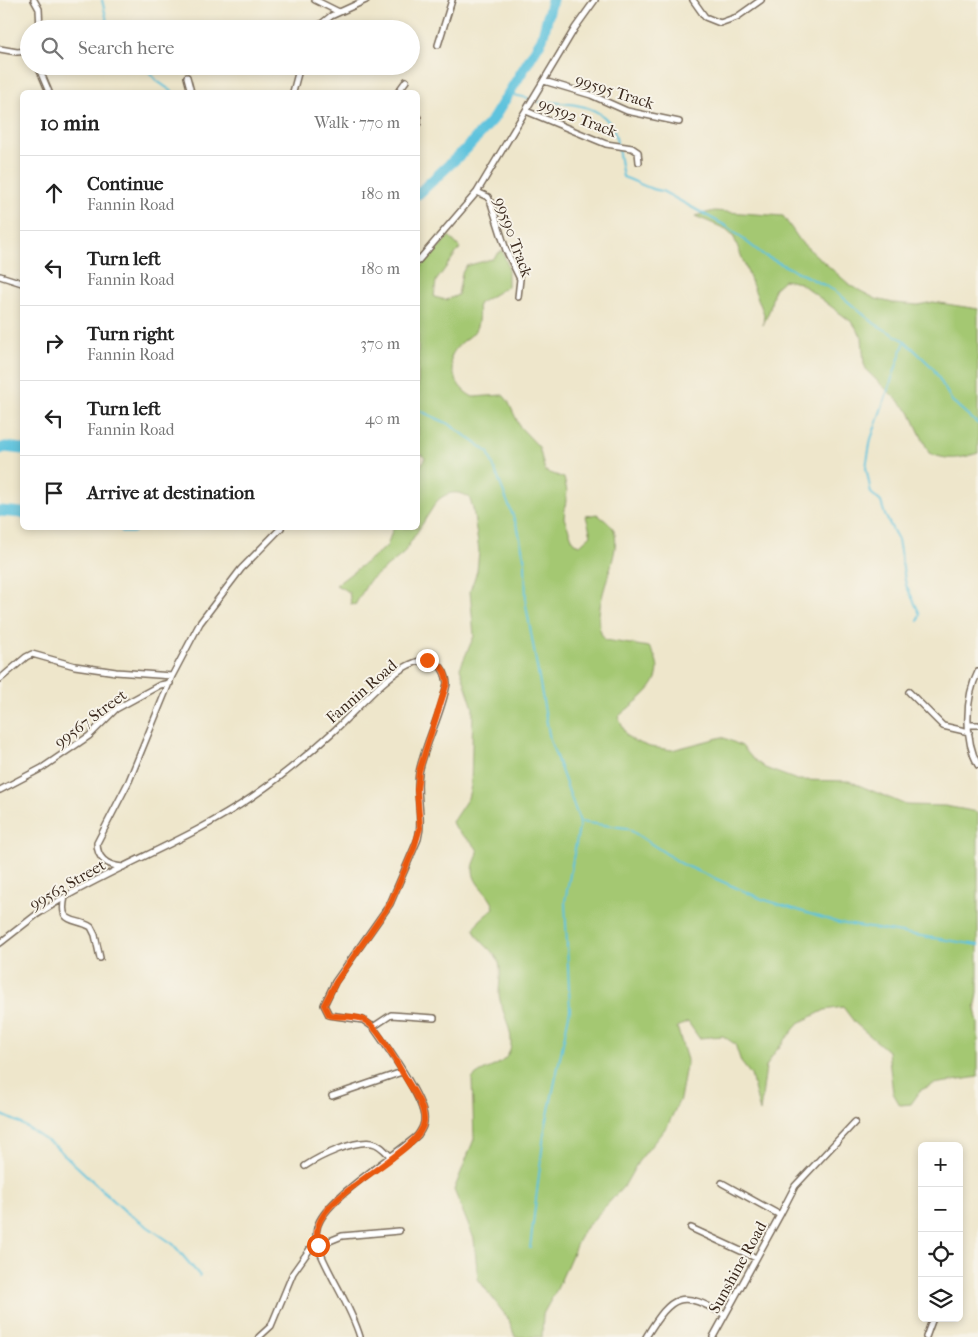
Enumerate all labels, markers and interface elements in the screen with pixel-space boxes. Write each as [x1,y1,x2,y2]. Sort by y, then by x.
search box [20,20,420,75]
icon: search [38,34,66,62]
text: Search here [78,37,174,59]
street label: 99595 Track [573,70,657,113]
street label: 99592 Track [536,94,621,141]
text: 10 min [40,111,99,135]
text: Walk · 770 m [314,113,400,132]
text: Continue [87,173,163,195]
icon: ahead [40,179,68,207]
text: 180 m [361,184,400,203]
text: Fannin Road [87,195,175,214]
street label: 99590 Track [490,195,537,280]
text: Turn left [87,248,161,270]
icon: left [40,254,68,282]
text: 180 m [361,259,400,278]
text: Fannin Road [87,270,175,289]
text: Turn right [87,323,174,345]
icon: right [40,329,68,357]
text: 370 m [360,334,400,353]
text: Fannin Road [87,345,175,364]
text: Turn left [87,398,161,420]
icon: left [40,404,68,432]
text: 40 m [365,409,400,428]
text: Fannin Road [87,420,175,439]
icon: arrive [40,479,68,507]
text: Arrive at destination [87,482,255,504]
route end [416,649,439,672]
street label: Fannin Road [322,655,401,727]
street label: 99567 Street [50,685,130,752]
street label: 99563 Street [26,855,109,914]
map controls [918,1142,963,1322]
button: + [918,1142,963,1187]
button: − [918,1187,963,1232]
street label: Sunshine Road [704,1218,771,1317]
button: locate [918,1232,963,1277]
route start [307,1234,330,1257]
button: layers [918,1277,963,1322]

